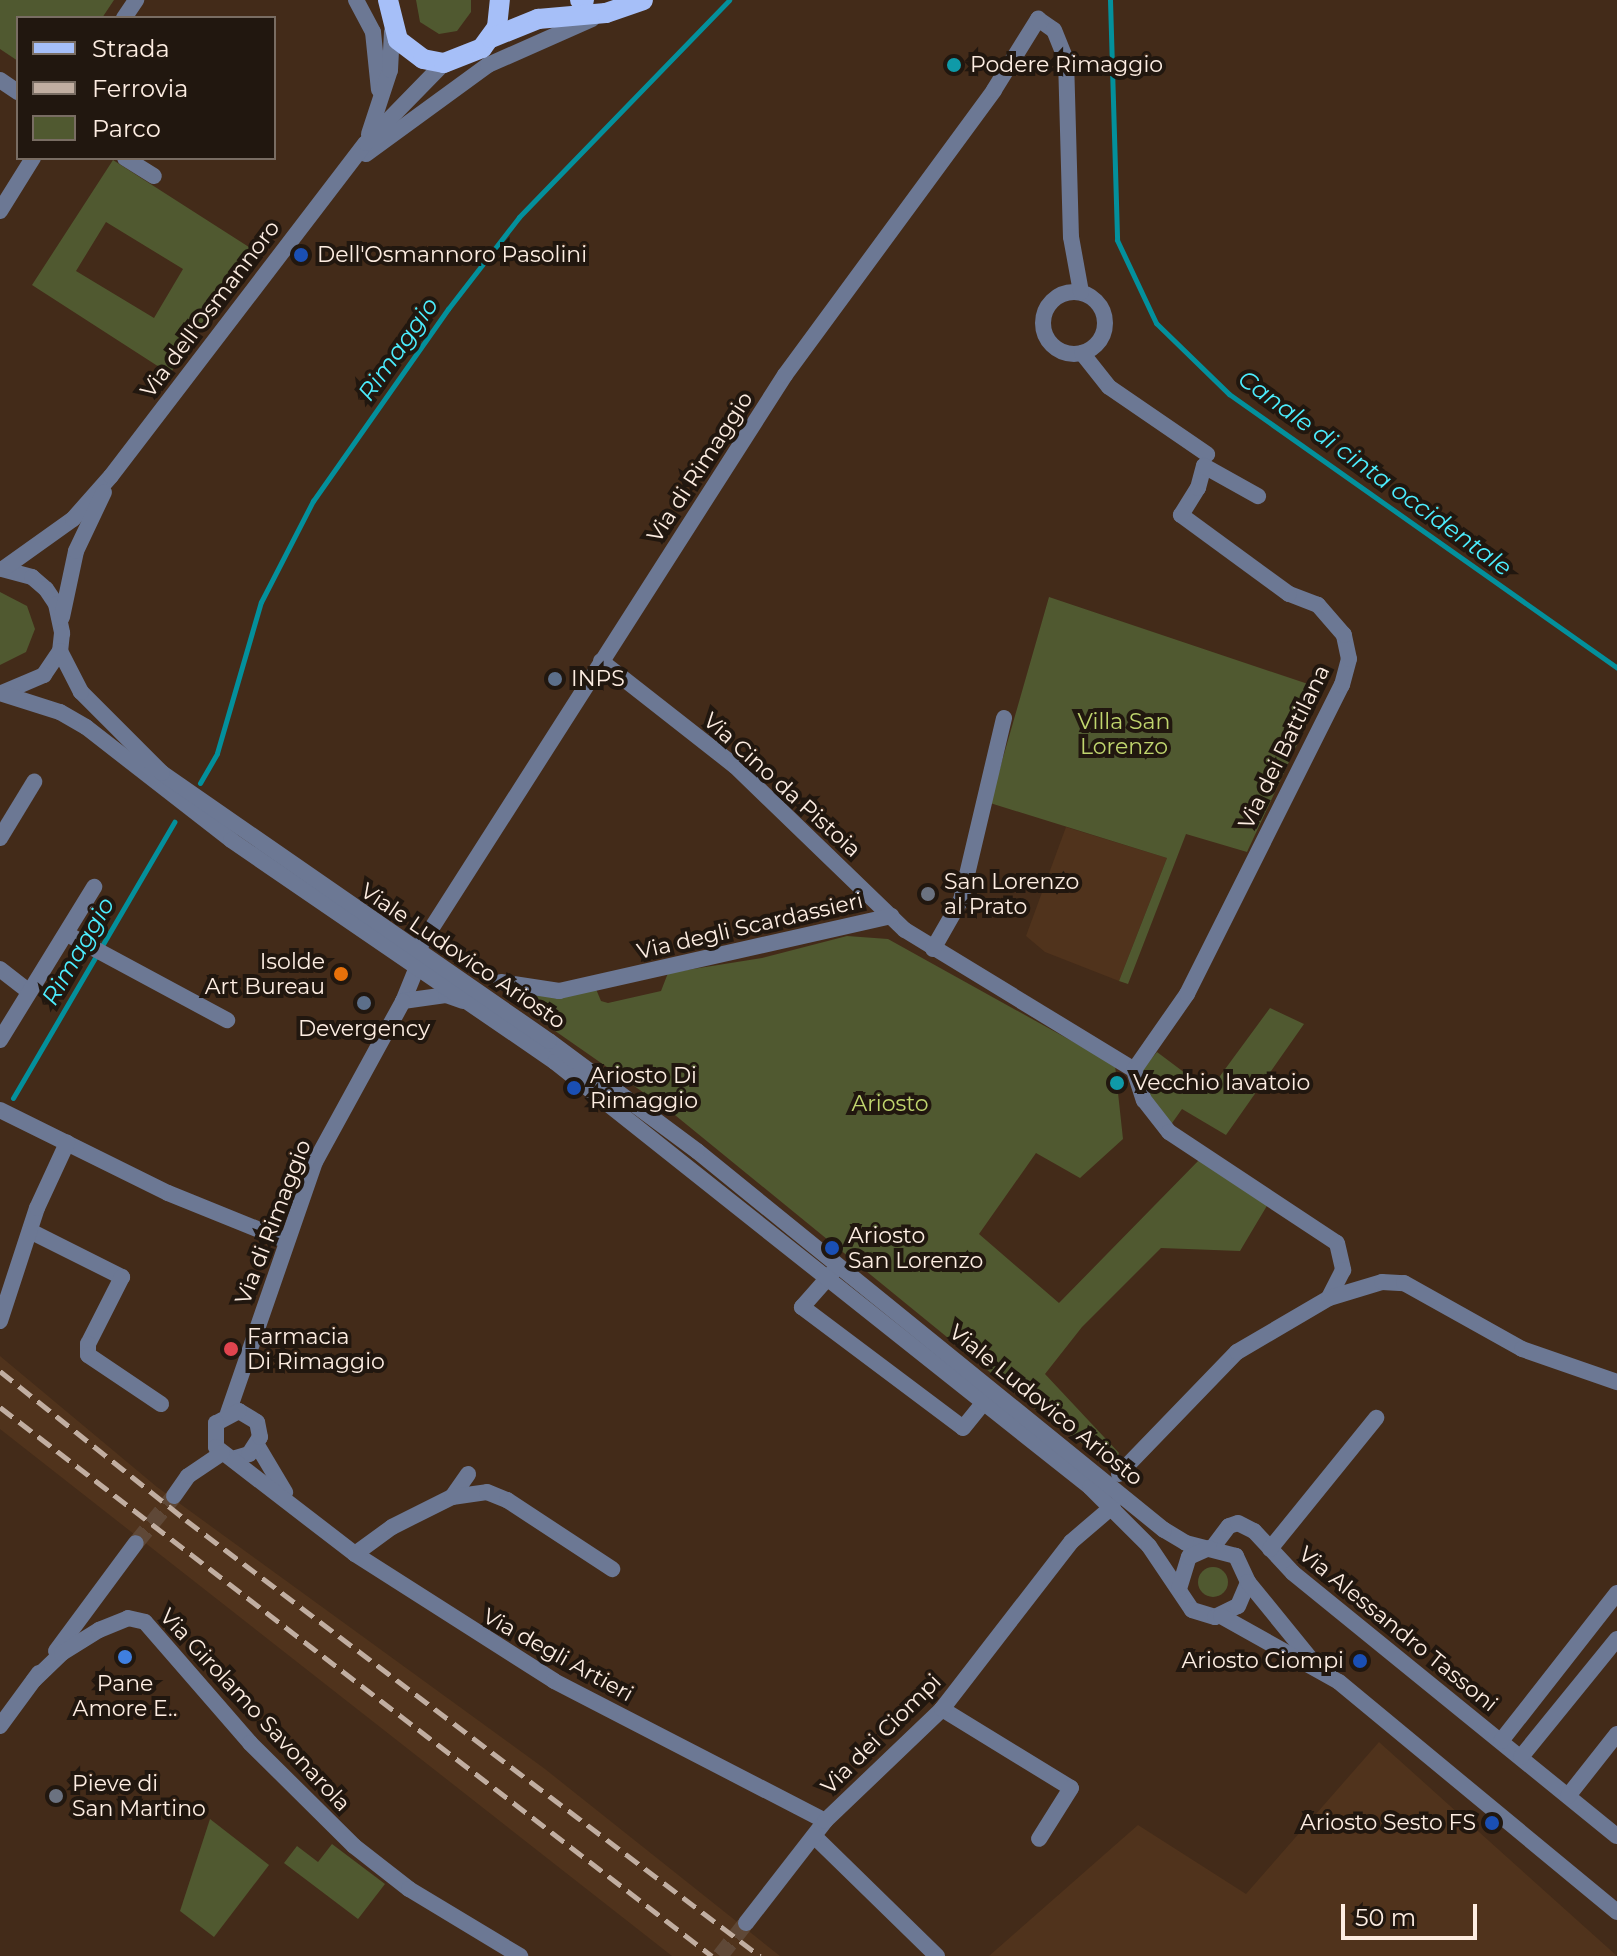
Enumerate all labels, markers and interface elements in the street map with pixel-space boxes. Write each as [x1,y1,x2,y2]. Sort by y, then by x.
legend [16,16,276,160]
text: Strada [92,34,170,63]
place label: Podere Rimaggio [970,52,1163,78]
marker: Podere Rimaggio [945,56,963,74]
text: Ferrovia [92,74,188,103]
text: Parco [92,114,161,143]
street label: Via dell'Osmannoro [135,215,285,403]
place label: Dell'Osmannoro Pasolini [317,242,587,268]
marker: Dell'Osmannoro Pasolini [292,246,310,264]
water label: Rimaggio [352,292,444,406]
water label: Canale di cinta occidentale [1233,364,1517,582]
street label: Via di Rimaggio [641,387,759,547]
street label: Via dei Battilana [1233,661,1335,833]
place label: INPS [571,666,625,692]
marker: INPS [546,670,564,688]
street label: Via Cino da Pistoia [698,707,866,863]
park label: Villa San Lorenzo [1078,708,1170,760]
place label: San Lorenzo al Prato [944,868,1079,920]
street label: Viale Ludovico Ariosto [355,878,571,1034]
marker: San Lorenzo al Prato [919,885,937,903]
street label: Via degli Scardassieri [634,887,866,965]
water label: Rimaggio [36,892,120,1010]
place label: Isolde Art Bureau [205,948,325,1000]
marker: Isolde Art Bureau [332,965,350,983]
marker: Devergency [355,994,373,1012]
place label: Devergency [298,1016,430,1042]
place label: Ariosto Di Rimaggio [590,1062,698,1114]
place label: Vecchio lavatoio [1133,1070,1310,1096]
marker: Vecchio lavatoio [1108,1074,1126,1092]
marker: Ariosto Di Rimaggio [565,1079,583,1097]
park label: Ariosto [851,1091,929,1117]
street label: Via di Rimaggio [229,1136,317,1308]
place label: Ariosto San Lorenzo [848,1222,983,1274]
marker: Ariosto San Lorenzo [823,1239,841,1257]
street label: Viale Ludovico Ariosto [944,1319,1148,1491]
place label: Farmacia Di Rimaggio [247,1323,385,1374]
marker: Farmacia Di Rimaggio [222,1340,240,1358]
street label: Via Alessandro Tassoni [1293,1541,1503,1717]
street label: Via Girolamo Savonarola [154,1603,356,1817]
street label: Via degli Artieri [478,1603,638,1707]
marker: Pane Amore E.. [116,1648,134,1666]
place label: Ariosto Ciompi [1182,1648,1344,1674]
marker: Ariosto Ciompi [1351,1652,1369,1670]
street label: Via dei Ciompi [815,1668,947,1800]
place label: Pane Amore E.. [73,1670,177,1722]
place label: Pieve di San Martino [72,1770,206,1822]
marker: Pieve di San Martino [47,1787,65,1805]
place label: Ariosto Sesto FS [1300,1810,1476,1836]
marker: Ariosto Sesto FS [1483,1814,1501,1832]
scale bar [1345,1888,1481,1938]
text: 50 m [1355,1903,1416,1932]

